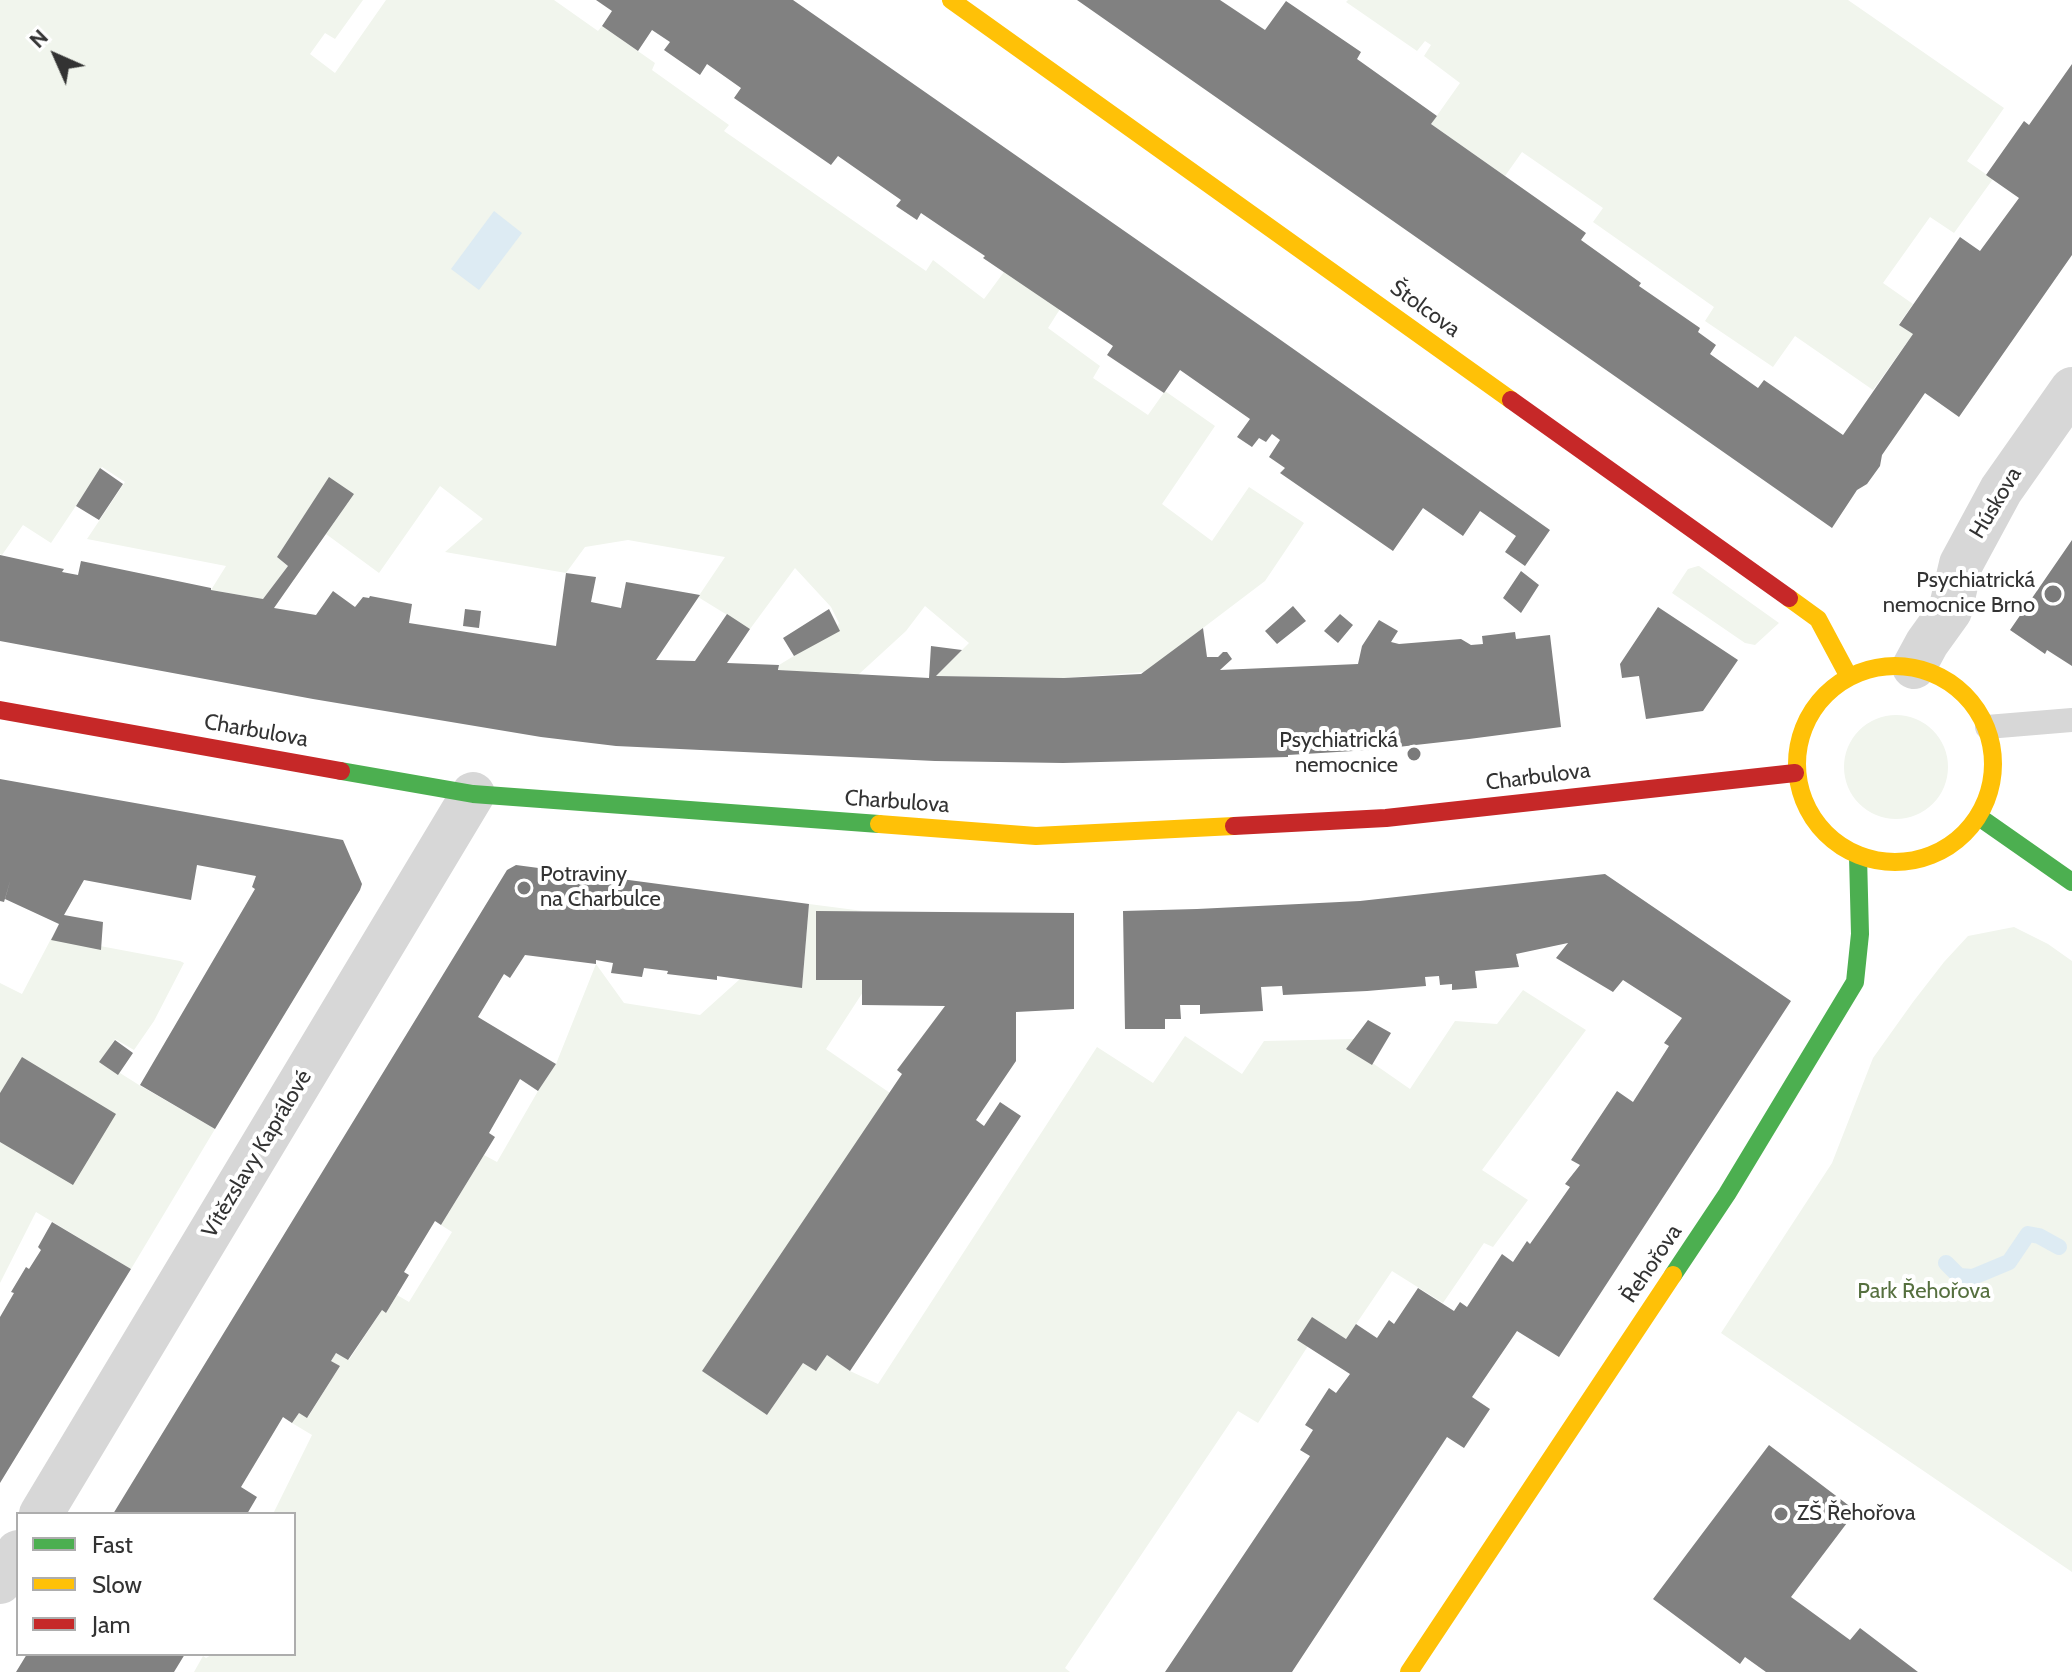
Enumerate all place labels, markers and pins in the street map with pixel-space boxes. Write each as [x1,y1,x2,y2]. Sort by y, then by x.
place label: Psychiatrická nemocnice Brno [1883,568,2035,620]
marker: Psychiatrická nemocnice Brno [2042,583,2064,605]
place label: Psychiatrická nemocnice [1279,728,1398,780]
marker: Psychiatrická nemocnice [1405,745,1423,763]
place label: Potraviny na Charbulce [540,862,661,914]
marker: Potraviny na Charbulce [515,879,533,897]
place label: ZŠ Řehořova [1797,1501,1916,1527]
marker: ZŠ Řehořova [1772,1505,1790,1523]

